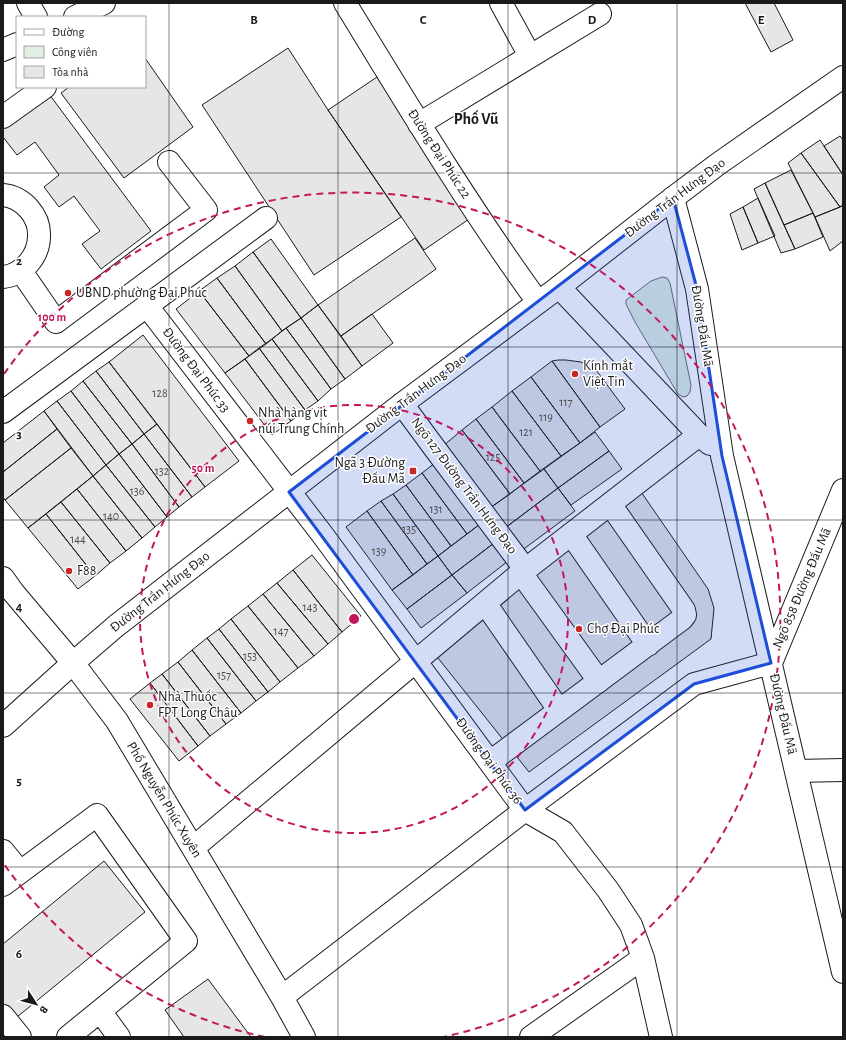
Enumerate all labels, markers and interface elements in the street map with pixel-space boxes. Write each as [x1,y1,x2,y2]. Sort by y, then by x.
text: B [250,14,258,27]
text: C [420,14,427,27]
text: D [588,14,597,27]
text: E [758,14,765,27]
legend [16,16,146,88]
text: Đường [52,26,85,38]
text: Công viên [52,46,98,58]
text: Tòa nhà [52,66,89,78]
street label: Đường Đại Phúc 22 [405,107,473,201]
district label: Phố Vũ [454,110,499,127]
street label: Đường Trần Hưng Đạo [621,155,728,240]
text: 2 [16,255,22,268]
street label: Đường Đấu Mã [689,284,716,368]
place label: UBND phường Đại Phúc [76,286,208,300]
marker: UBND phường Đại Phúc [63,288,73,298]
text: 100 m [38,311,66,323]
street label: Đường Đại Phúc 33 [160,325,233,415]
street label: Đường Trần Hưng Đạo [362,351,469,436]
place label: Kính mắt Việt Tin [583,358,634,389]
marker: Kính mắt Việt Tin [570,369,580,379]
house number: 128 [152,387,168,399]
house number: 117 [559,396,573,408]
place label: Nhà hàng vịt núi Trung Chính [258,406,344,436]
house number: 119 [539,411,553,423]
street label: Ngõ 127 Đường Trần Hưng Đạo [408,415,521,557]
marker: Nhà hàng vịt núi Trung Chính [245,416,255,426]
house number: 121 [519,426,533,438]
text: 3 [16,428,22,441]
house number: 125 [486,451,500,463]
place label: Ngã 3 Đường Đấu Mã [335,456,406,486]
text: 50 m [192,462,215,474]
house number: 132 [155,465,170,477]
marker: Ngã 3 Đường Đấu Mã [408,466,418,476]
house number: 136 [130,485,145,497]
house number: 131 [429,503,443,515]
house number: 140 [103,510,119,522]
house number: 135 [402,523,416,535]
street label: Ngõ 858 Đường Đấu Mã [769,525,834,650]
house number: 144 [70,533,86,545]
house number: 139 [372,545,387,557]
street label: Đường Trần Hưng Đạo [107,548,213,635]
place label: F88 [77,564,96,578]
marker: F88 [64,566,74,576]
text: 4 [16,601,23,614]
house number: 143 [303,601,317,613]
centre of rings [347,612,361,626]
place label: Chợ Đại Phúc [587,622,660,636]
marker: Chợ Đại Phúc [574,624,584,634]
house number: 147 [274,625,288,637]
house number: 153 [243,650,257,662]
house number: 157 [217,669,231,681]
street label: Đường Đấu Mã [767,672,800,756]
place label: Nhà Thuốc FPT Long Châu [158,689,237,720]
marker: Nhà Thuốc FPT Long Châu [145,700,155,710]
street label: Đường Đại Phúc 36 [453,715,525,807]
street label: Phố Nguyễn Phúc Xuyên [124,739,206,860]
text: 5 [16,775,22,788]
text: 6 [16,948,22,961]
north arrow [16,984,56,1024]
text: B [37,1004,50,1016]

